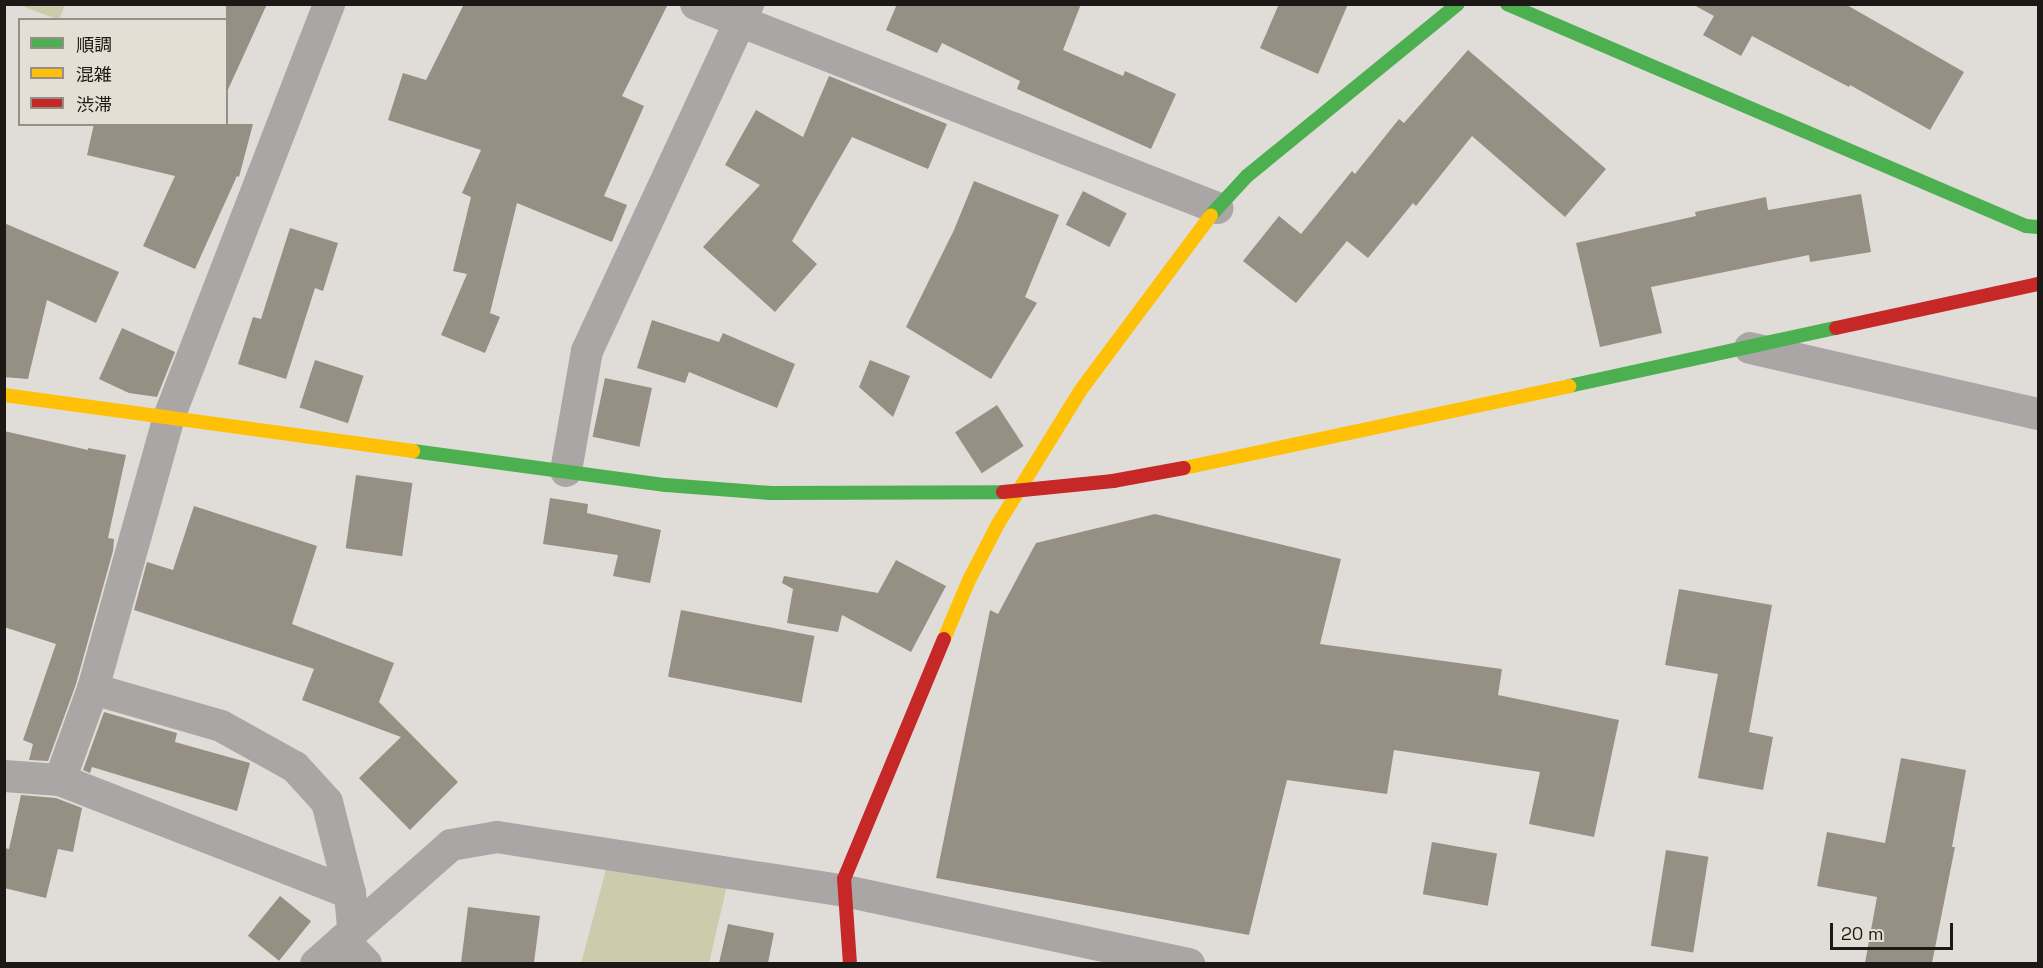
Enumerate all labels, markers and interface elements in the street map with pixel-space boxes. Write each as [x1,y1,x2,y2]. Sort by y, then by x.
legend [18,18,228,126]
text: 順調 [76,33,112,56]
text: 混雑 [76,63,112,86]
text: 渋滞 [76,93,112,116]
scale bar [1833,911,1956,949]
text: 20 m [1841,922,1884,945]

